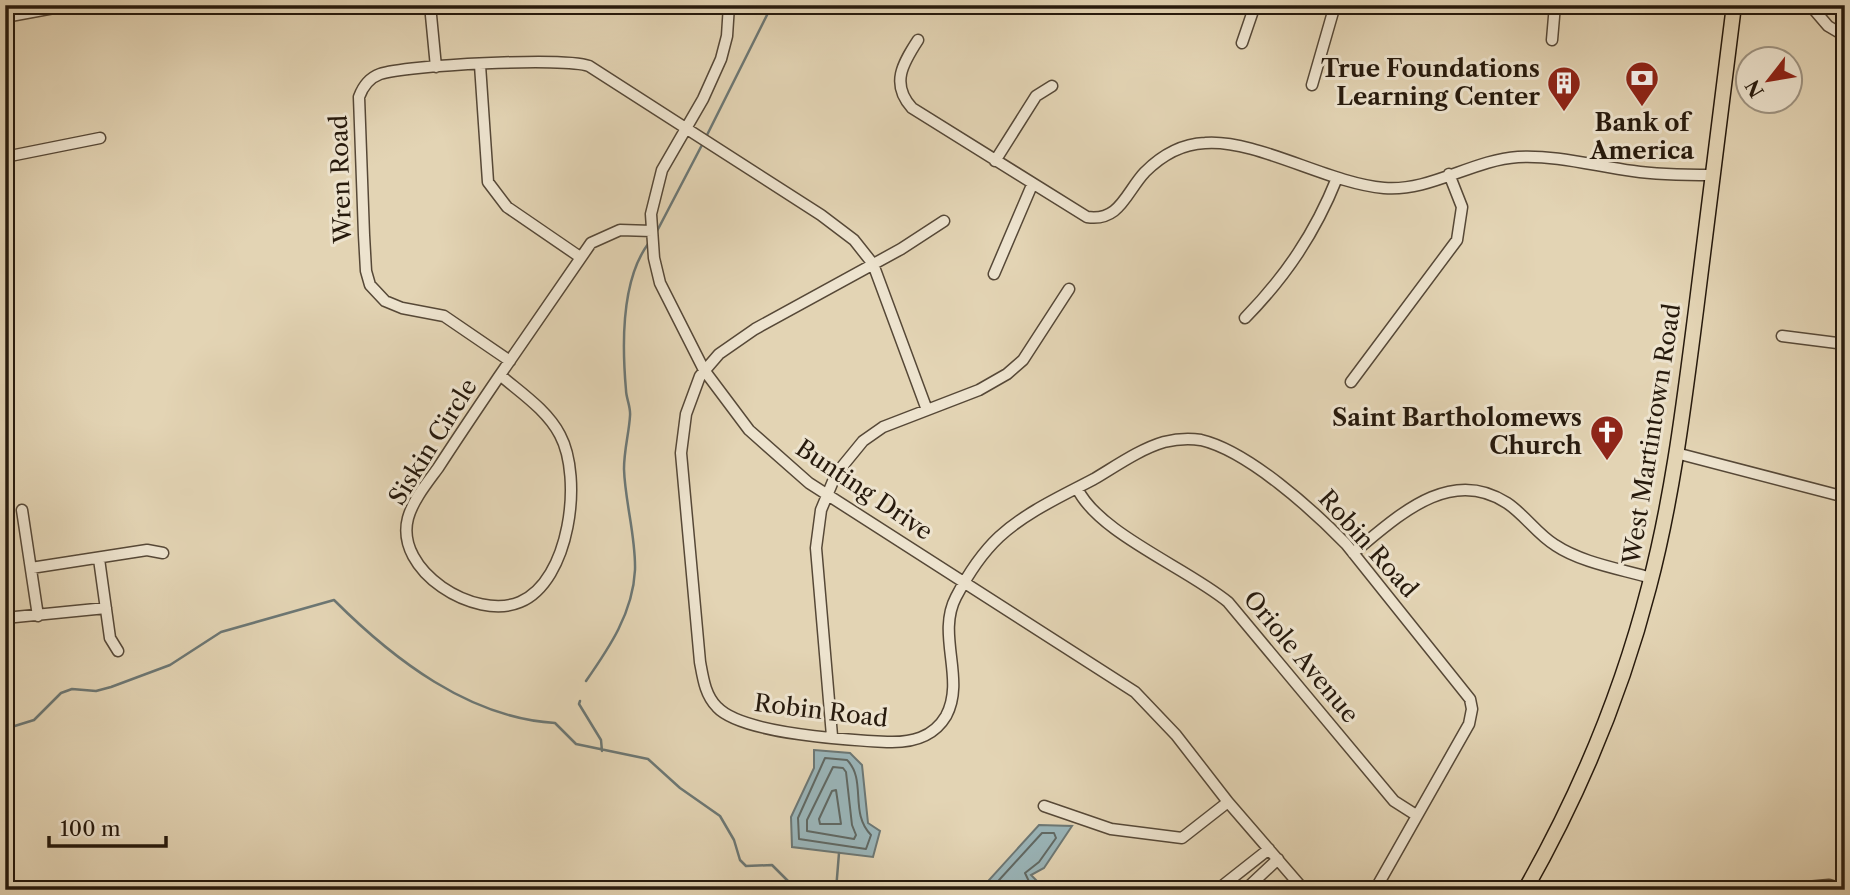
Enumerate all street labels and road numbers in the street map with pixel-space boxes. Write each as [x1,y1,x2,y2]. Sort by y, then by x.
street label: Wren Road [324,114,357,245]
street label: West Martintown Road [1616,301,1687,567]
street label: Siskin Circle [382,373,483,510]
street label: Bunting Drive [790,433,938,546]
street label: Robin Road [1313,484,1424,604]
street label: Oriole Avenue [1238,585,1365,729]
street label: Robin Road [752,688,890,733]

